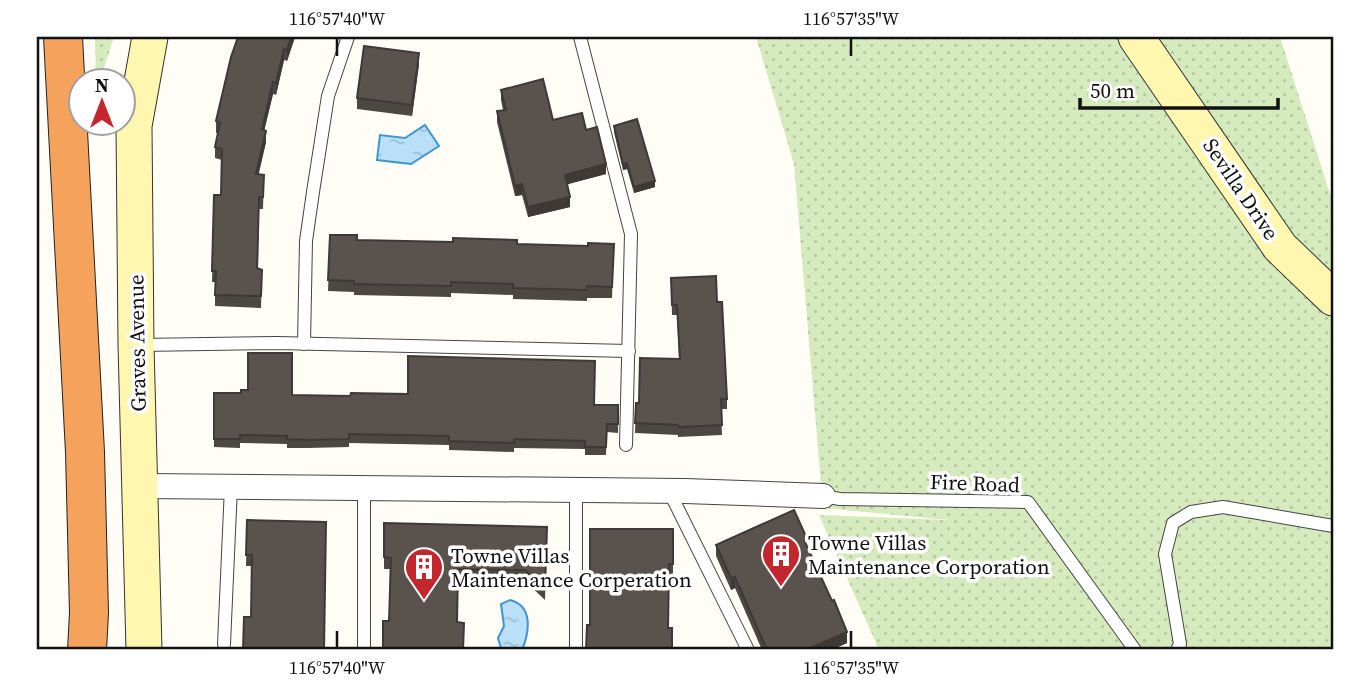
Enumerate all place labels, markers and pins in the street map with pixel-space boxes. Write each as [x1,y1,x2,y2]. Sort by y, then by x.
place label: Towne Villas Maintenance Corporation [808,528,1050,581]
building icon: Towne Villas Maintenance Corporation [760,533,802,588]
place label: Towne Villas Maintenance Corperation [451,541,692,594]
building icon: Towne Villas Maintenance Corperation [403,546,445,601]

